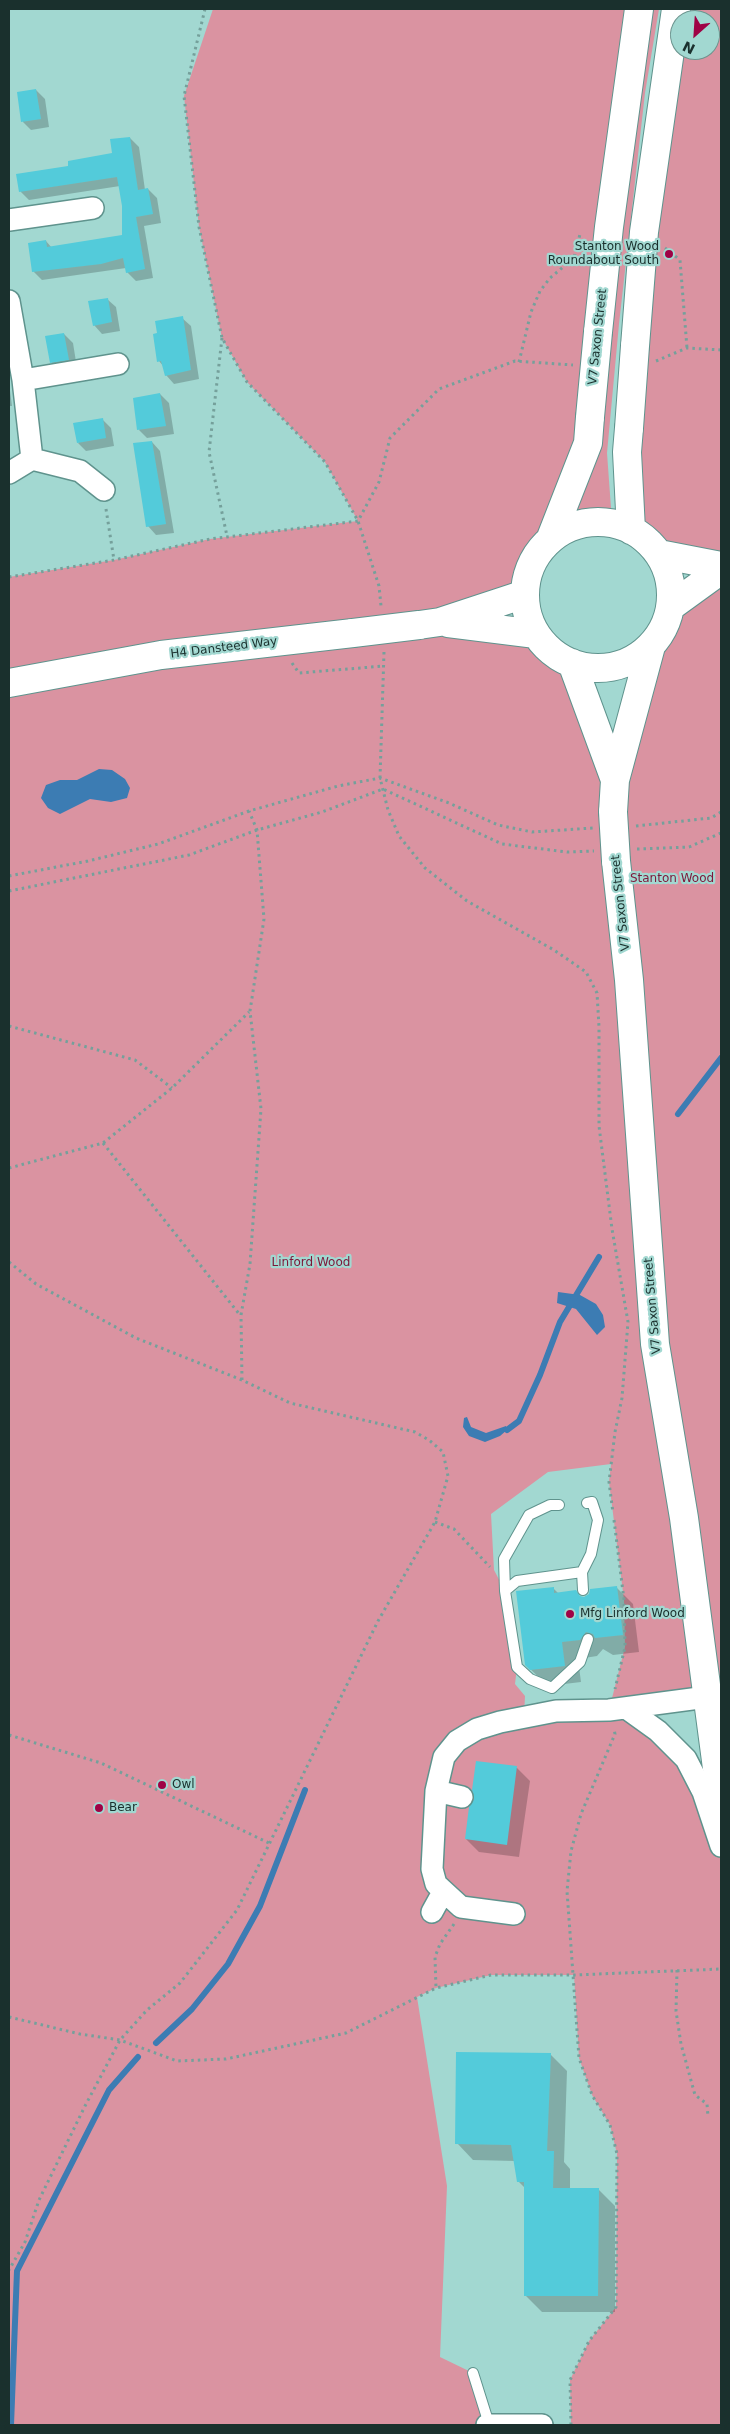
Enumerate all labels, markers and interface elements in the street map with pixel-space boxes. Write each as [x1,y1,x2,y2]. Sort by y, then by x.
north arrow [670,10,720,60]
text: N [680,38,698,57]
place label: Stanton Wood Roundabout South [548,240,659,268]
marker: Stanton Wood Roundabout South [663,248,675,260]
street label: V7 Saxon Street [586,288,610,386]
street label: H4 Dansteed Way [170,634,278,662]
street label: V7 Saxon Street [609,854,633,952]
park label: Stanton Wood [630,872,714,886]
park label: Linford Wood [272,1256,350,1270]
street label: V7 Saxon Street [642,1257,664,1355]
place label: Mfg Linford Wood [580,1607,685,1621]
marker: Mfg Linford Wood [564,1608,576,1620]
place label: Owl [172,1778,195,1792]
marker: Owl [156,1779,168,1791]
place label: Bear [109,1801,137,1815]
marker: Bear [93,1802,105,1814]

